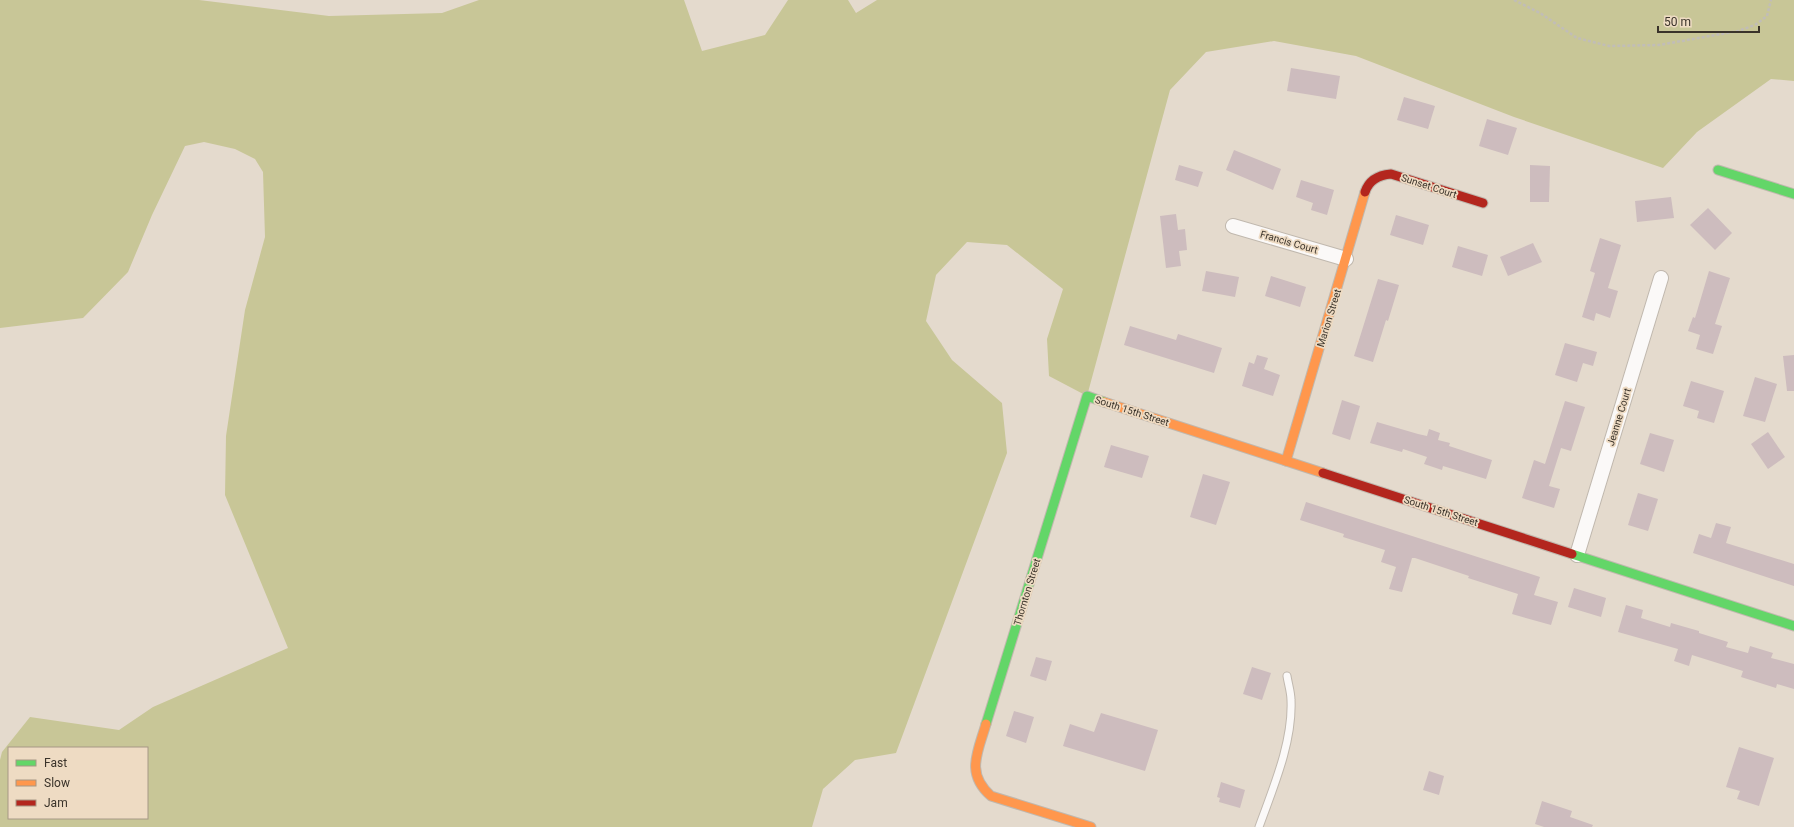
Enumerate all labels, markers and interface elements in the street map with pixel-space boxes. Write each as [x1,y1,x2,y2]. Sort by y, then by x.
scale bar [1658,8,1759,34]
text: 50 m [1664,15,1691,29]
street label: Sunset Court [1400,172,1458,200]
street label: Francis Court [1259,229,1319,255]
street label: Marion Street [1315,288,1343,348]
street label: Jeanne Court [1605,387,1633,447]
street label: South 15th Street [1094,394,1170,428]
street label: South 15th Street [1403,494,1479,528]
street label: Thornton Street [1012,557,1042,627]
legend [8,747,148,819]
text: Fast [44,756,67,770]
text: Slow [44,776,70,790]
text: Jam [44,796,68,810]

